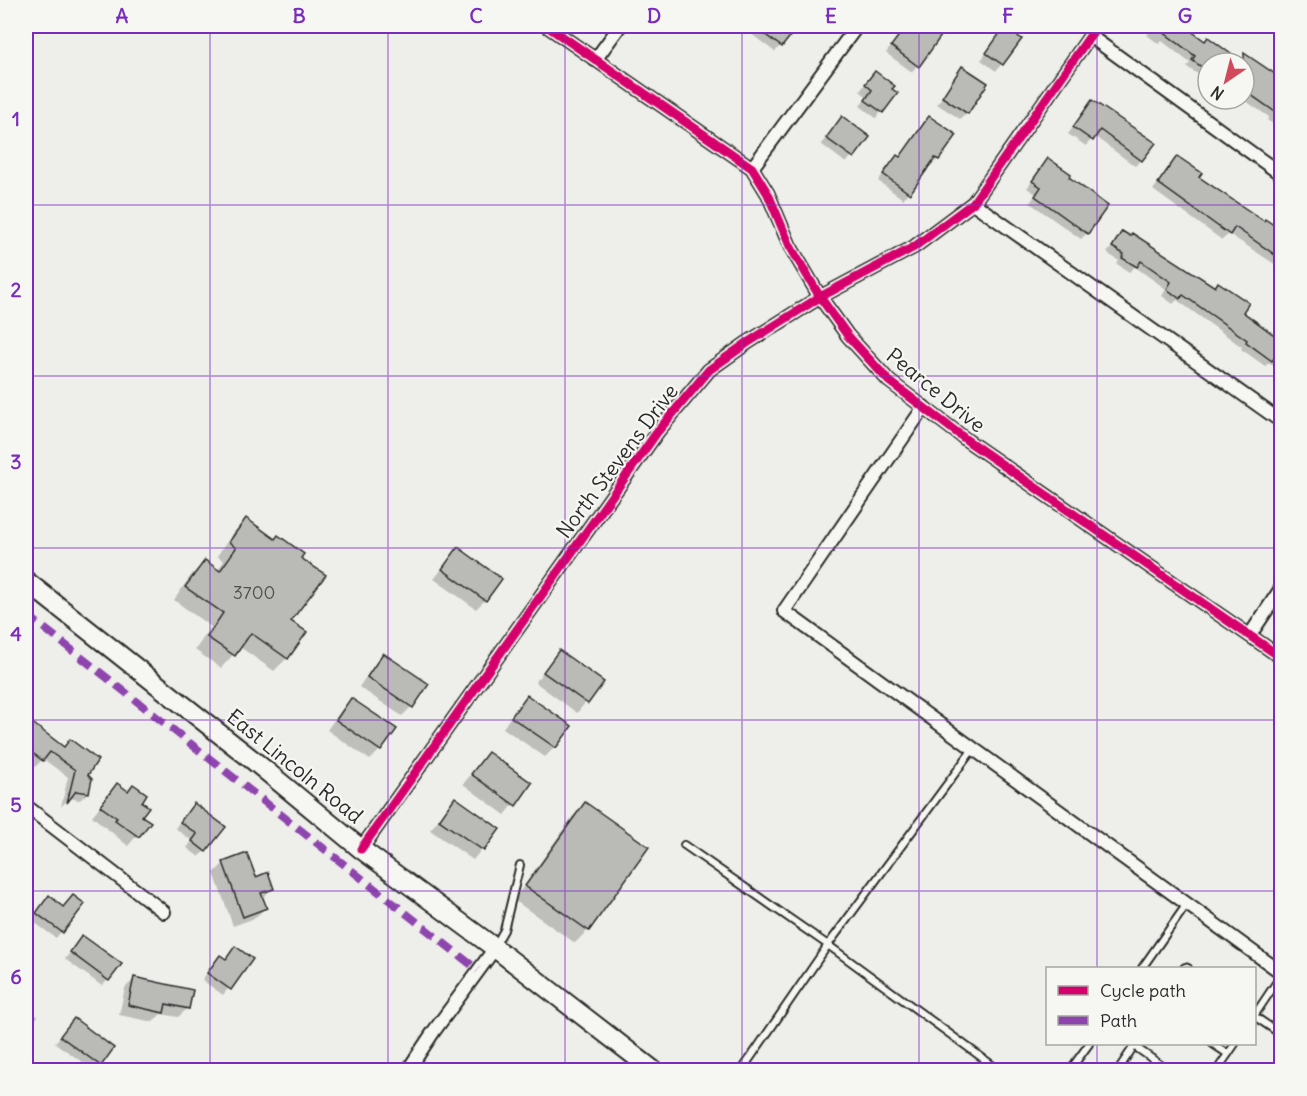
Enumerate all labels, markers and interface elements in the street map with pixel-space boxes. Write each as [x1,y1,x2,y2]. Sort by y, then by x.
text: A [116,3,129,28]
text: B [292,3,306,28]
text: C [469,3,483,28]
text: D [647,3,661,28]
text: E [825,3,837,28]
text: F [1002,3,1014,28]
text: G [1178,3,1192,28]
north arrow [1196,51,1256,111]
text: N [1207,82,1228,105]
text: 1 [12,106,20,131]
text: 2 [11,277,22,302]
street label: Pearce Drive [881,342,991,438]
street label: North Stevens Drive [550,379,684,543]
text: 3 [10,449,22,474]
house number: 3700 [233,581,275,604]
text: 4 [10,621,22,646]
street label: East Lincoln Road [221,703,369,829]
text: 5 [10,792,22,817]
text: 6 [10,964,22,989]
legend [1046,967,1256,1045]
text: Cycle path [1100,979,1186,1002]
text: Path [1100,1009,1137,1032]

